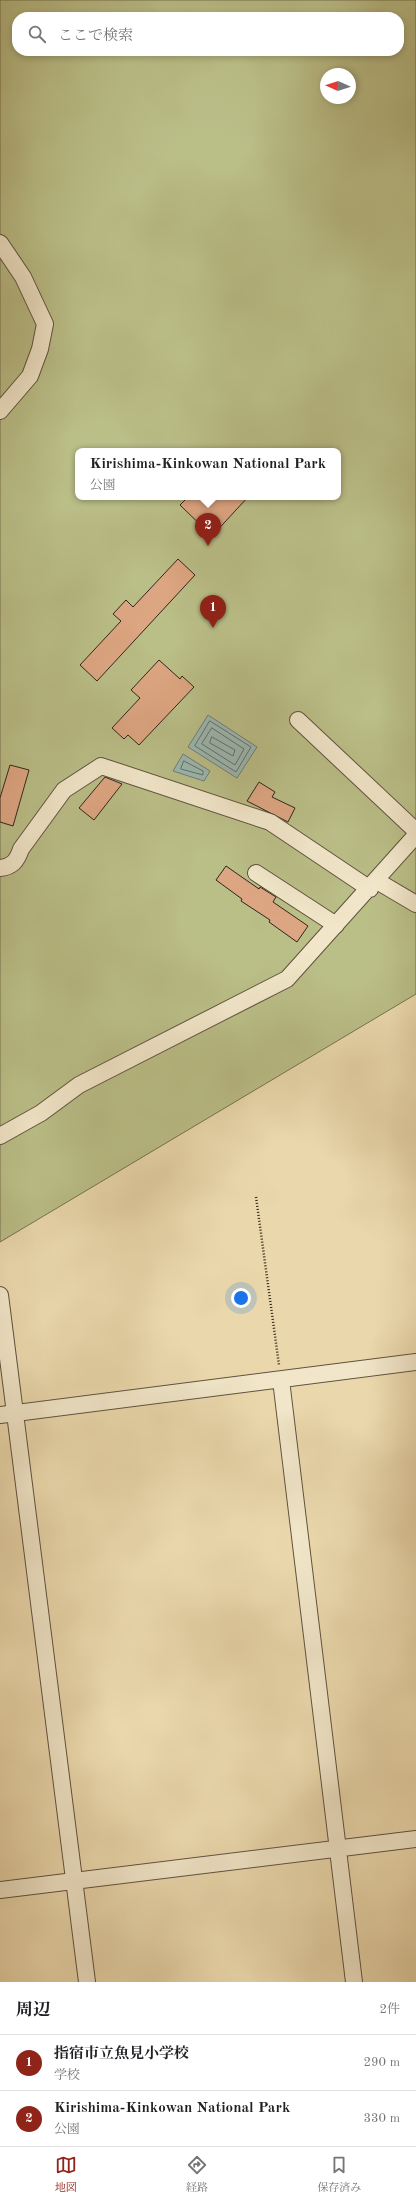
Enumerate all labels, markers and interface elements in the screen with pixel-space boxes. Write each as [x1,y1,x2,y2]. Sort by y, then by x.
search box [12,12,404,56]
icon: search [26,23,48,45]
text: ここで検索 [58,29,133,44]
north arrow [320,68,356,104]
popup [75,448,341,500]
text: Kirishima-Kinkowan National Park [90,457,326,472]
text: 公園 [90,479,116,492]
pin: 2 [195,513,221,546]
pin: 1 [200,595,226,628]
your location [231,1288,251,1308]
text: 周辺 [16,2002,50,2019]
text: 2件 [379,2003,400,2016]
text: 指宿市立魚見小学校 [54,2047,189,2062]
text: 1 [25,2056,33,2069]
text: 290 m [363,2056,400,2069]
text: 学校 [54,2069,80,2082]
text: Kirishima-Kinkowan National Park [54,2101,290,2116]
text: 2 [25,2112,33,2125]
text: 330 m [363,2112,400,2125]
text: 公園 [54,2123,80,2136]
tab: 地図 [55,2154,77,2196]
tab: 経路 [186,2154,208,2196]
tab: 保存済み [317,2154,361,2196]

